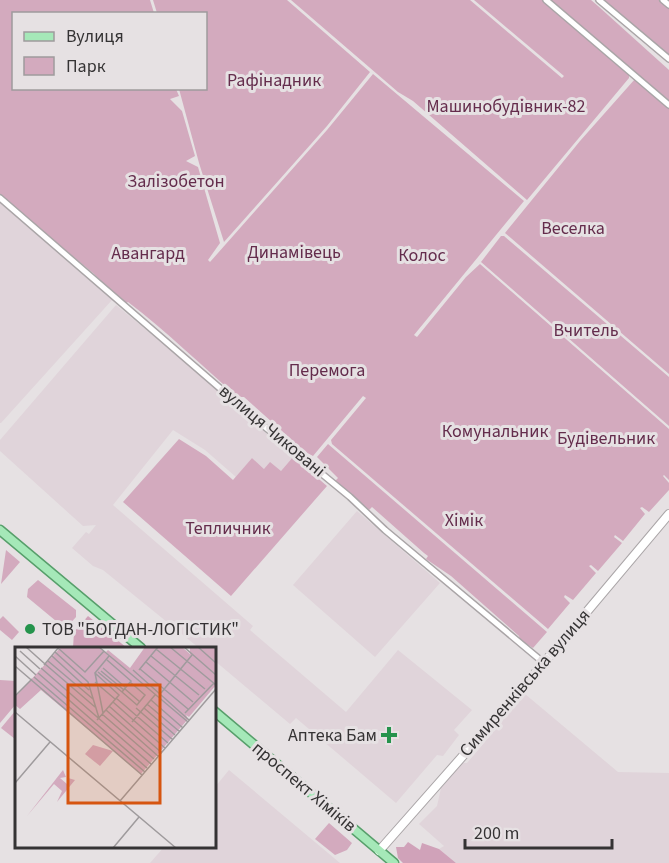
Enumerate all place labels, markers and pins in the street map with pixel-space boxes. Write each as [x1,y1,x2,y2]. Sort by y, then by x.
place label: ТОВ "БОГДАН-ЛОГІСТИК" [42,617,239,642]
marker: ТОВ "БОГДАН-ЛОГІСТИК" [23,622,37,636]
place label: Аптека Бам [288,723,377,748]
marker: Аптека Бам [382,728,396,742]

